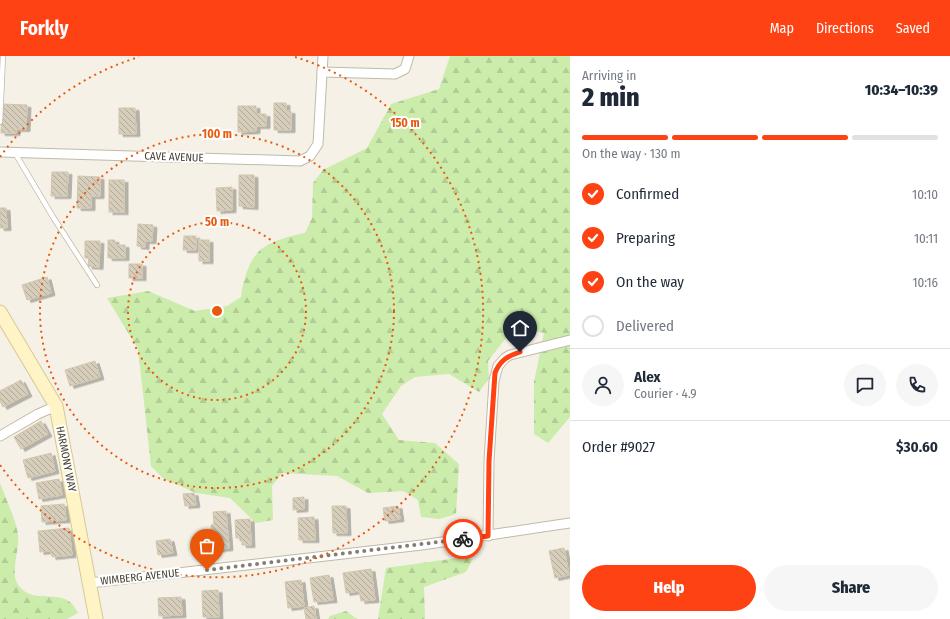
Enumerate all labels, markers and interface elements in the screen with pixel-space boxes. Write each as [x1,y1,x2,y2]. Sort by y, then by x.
text: Forkly [20,17,69,40]
text: Map [770,20,794,37]
text: Directions [816,20,874,37]
text: Saved [896,20,930,37]
text: Arriving in [582,68,636,83]
text: 10:34–10:39 [865,81,938,99]
text: 2 min [582,82,640,113]
text: 150 m [390,116,420,130]
text: 100 m [202,127,232,141]
text: On the way · 130 m [582,146,681,161]
street label: CAVE AVENUE [144,149,204,165]
icon: check [582,183,604,205]
text: Confirmed [616,185,679,203]
text: 10:10 [912,187,938,202]
text: 50 m [205,215,229,229]
icon: check [582,227,604,249]
text: Preparing [616,229,675,247]
text: 10:11 [914,231,938,246]
icon: check [582,271,604,293]
text: On the way [616,273,684,291]
text: 10:16 [912,275,938,290]
centre of rings [210,304,224,318]
pin [503,311,537,352]
icon: home [509,317,531,339]
text: Delivered [616,317,674,335]
button: person [582,364,624,406]
button: chat [844,364,886,406]
button: phone [896,364,938,406]
text: Alex [634,368,661,386]
text: Courier · 4.9 [634,386,697,401]
street label: HARMONY WAY [53,425,79,494]
text: Order #9027 [582,438,655,456]
text: $30.60 [896,438,938,456]
courier [443,519,483,559]
icon: bike [452,528,474,550]
pin [190,529,224,570]
icon: bag [196,535,218,557]
button: Help [582,565,756,611]
button: Share [764,565,938,611]
street label: WIMBERG AVENUE [100,566,180,588]

